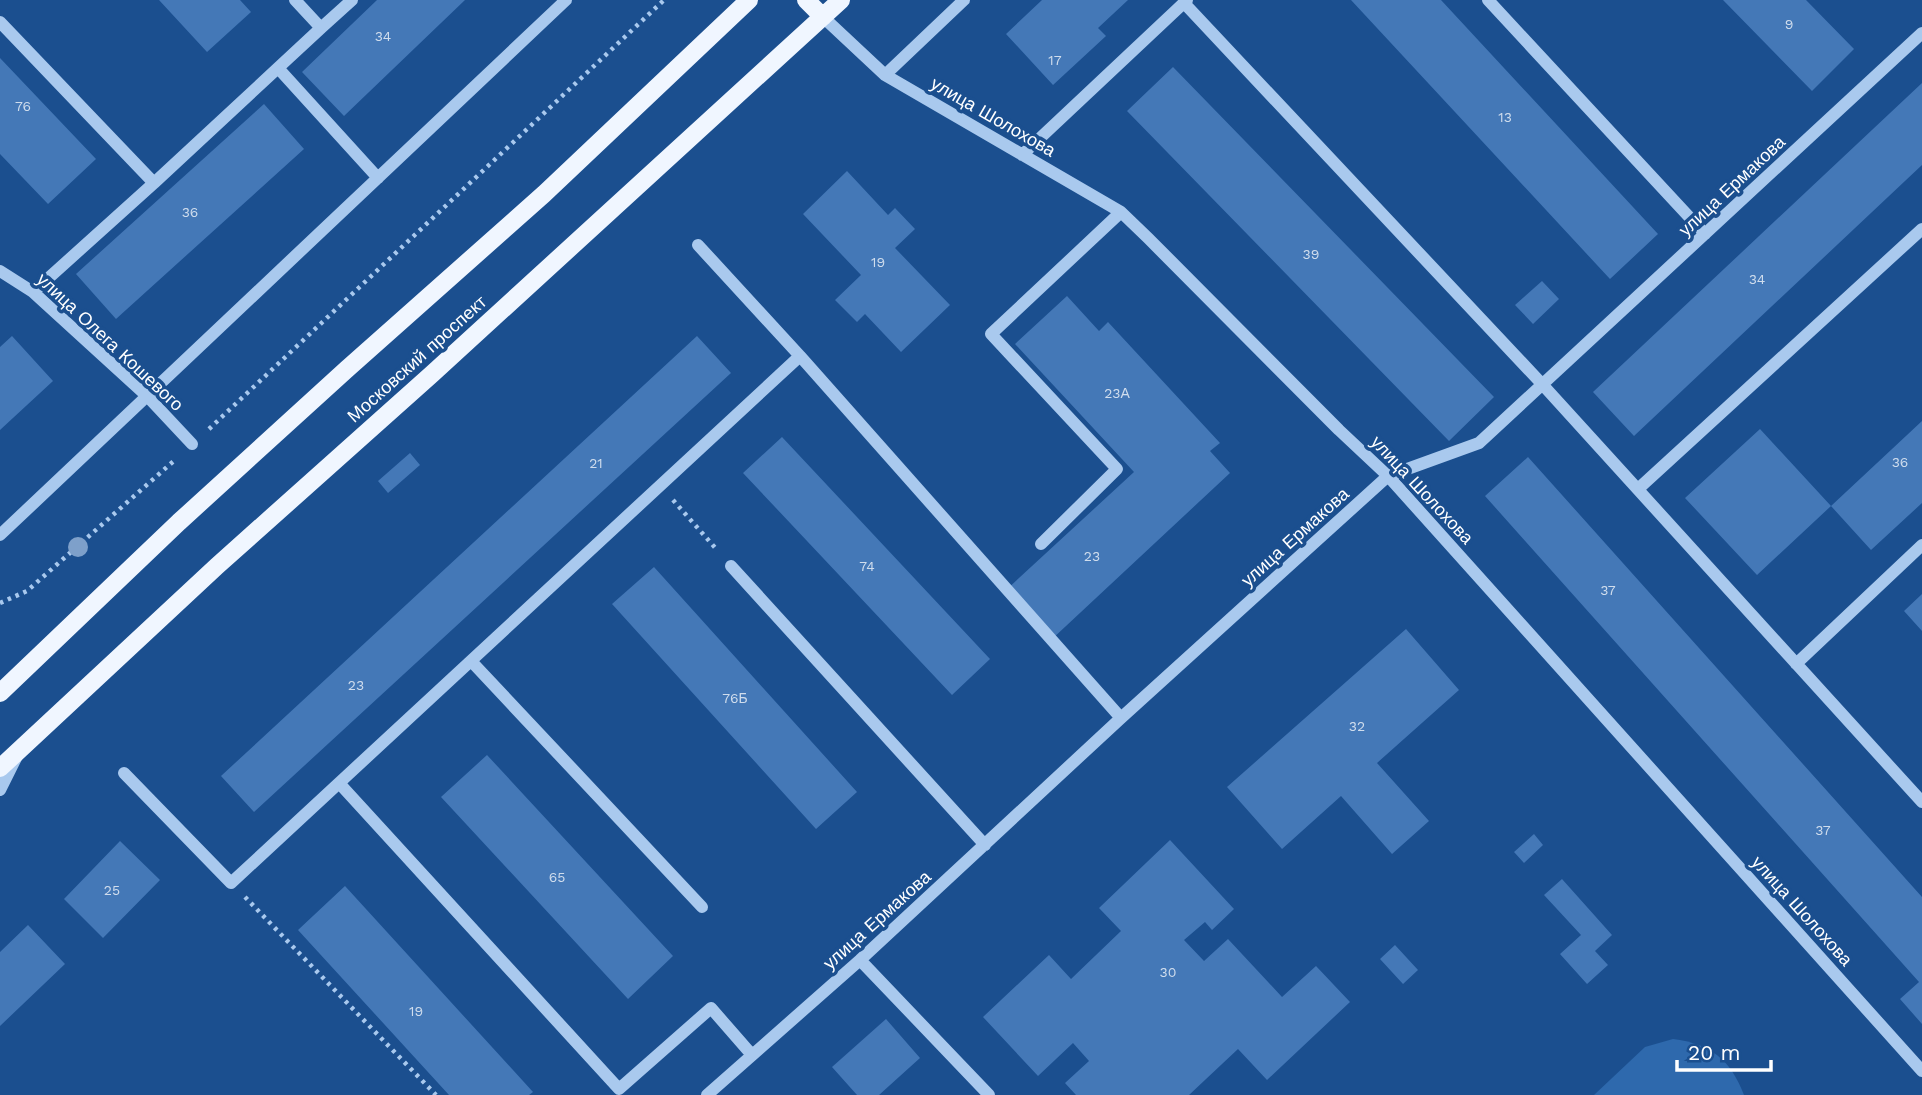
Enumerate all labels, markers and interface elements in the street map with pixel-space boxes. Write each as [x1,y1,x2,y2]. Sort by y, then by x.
house number: 9 [1785,16,1793,32]
house number: 34 [375,28,391,44]
house number: 17 [1048,52,1062,68]
street label: улица Шолохова [927,72,1060,161]
house number: 76 [15,98,31,114]
house number: 13 [1498,109,1512,125]
street label: улица Ермакова [1674,130,1790,240]
house number: 36 [182,204,198,220]
house number: 39 [1303,246,1319,262]
house number: 19 [871,254,885,270]
street label: улица Олега Кошевого [33,268,188,415]
house number: 34 [1749,271,1765,287]
street label: Московский проспект [343,291,490,427]
house number: 23А [1104,385,1130,401]
street label: улица Шолохова [1367,431,1479,549]
house number: 36 [1892,454,1908,470]
house number: 21 [589,455,603,471]
street label: улица Ермакова [1237,482,1354,590]
house number: 23 [1084,548,1100,564]
house number: 74 [859,558,875,574]
house number: 37 [1600,582,1616,598]
house number: 23 [348,677,364,693]
house number: 76Б [722,690,748,706]
house number: 32 [1349,718,1365,734]
house number: 37 [1815,822,1831,838]
street label: улица Шолохова [1748,851,1858,971]
street label: улица Ермакова [819,865,936,973]
house number: 65 [549,869,565,885]
house number: 25 [104,882,120,898]
house number: 30 [1160,964,1176,980]
house number: 19 [409,1003,423,1019]
scale bar [1677,1028,1772,1072]
text: 20 m [1688,1040,1740,1065]

